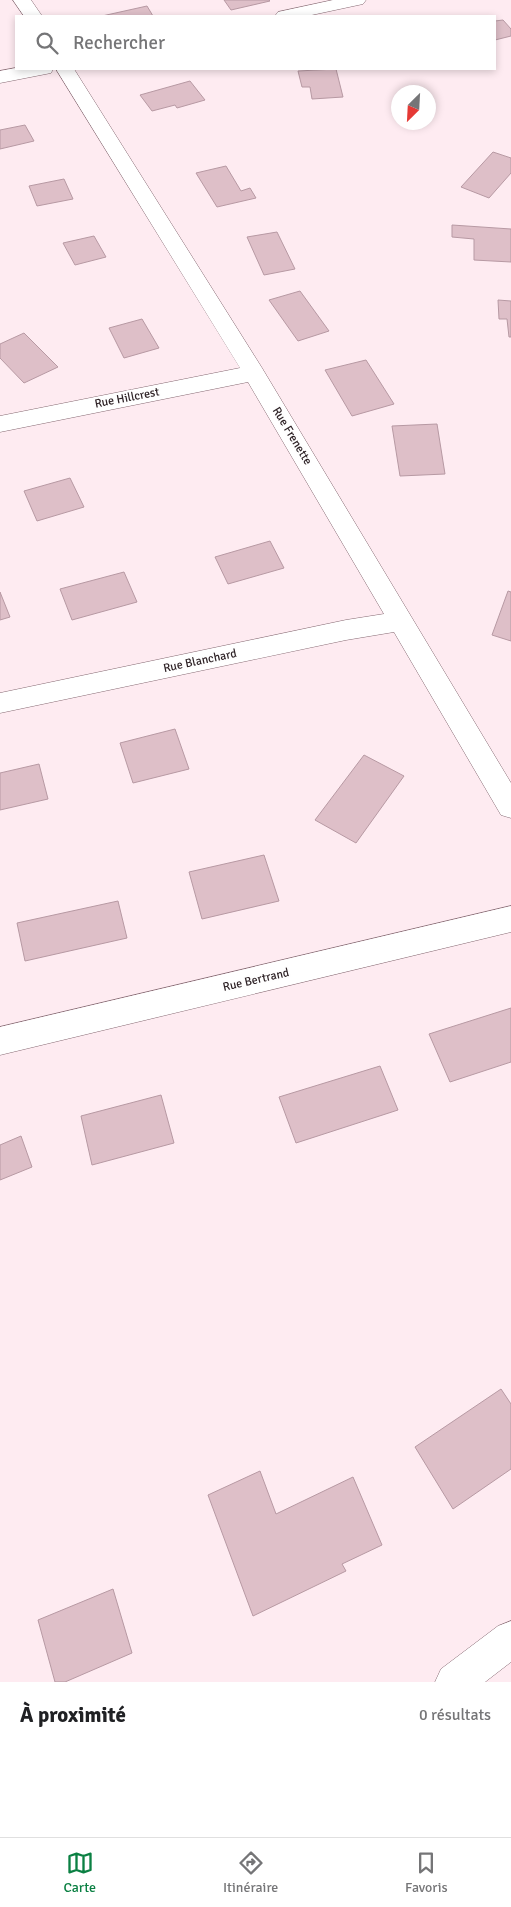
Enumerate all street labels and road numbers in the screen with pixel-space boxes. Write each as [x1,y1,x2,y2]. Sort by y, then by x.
street label: Rue Hillcrest [93,384,161,412]
street label: Rue Frenette [269,404,315,468]
street label: Rue Blanchard [162,646,238,676]
street label: Rue Bertrand [221,965,291,995]

